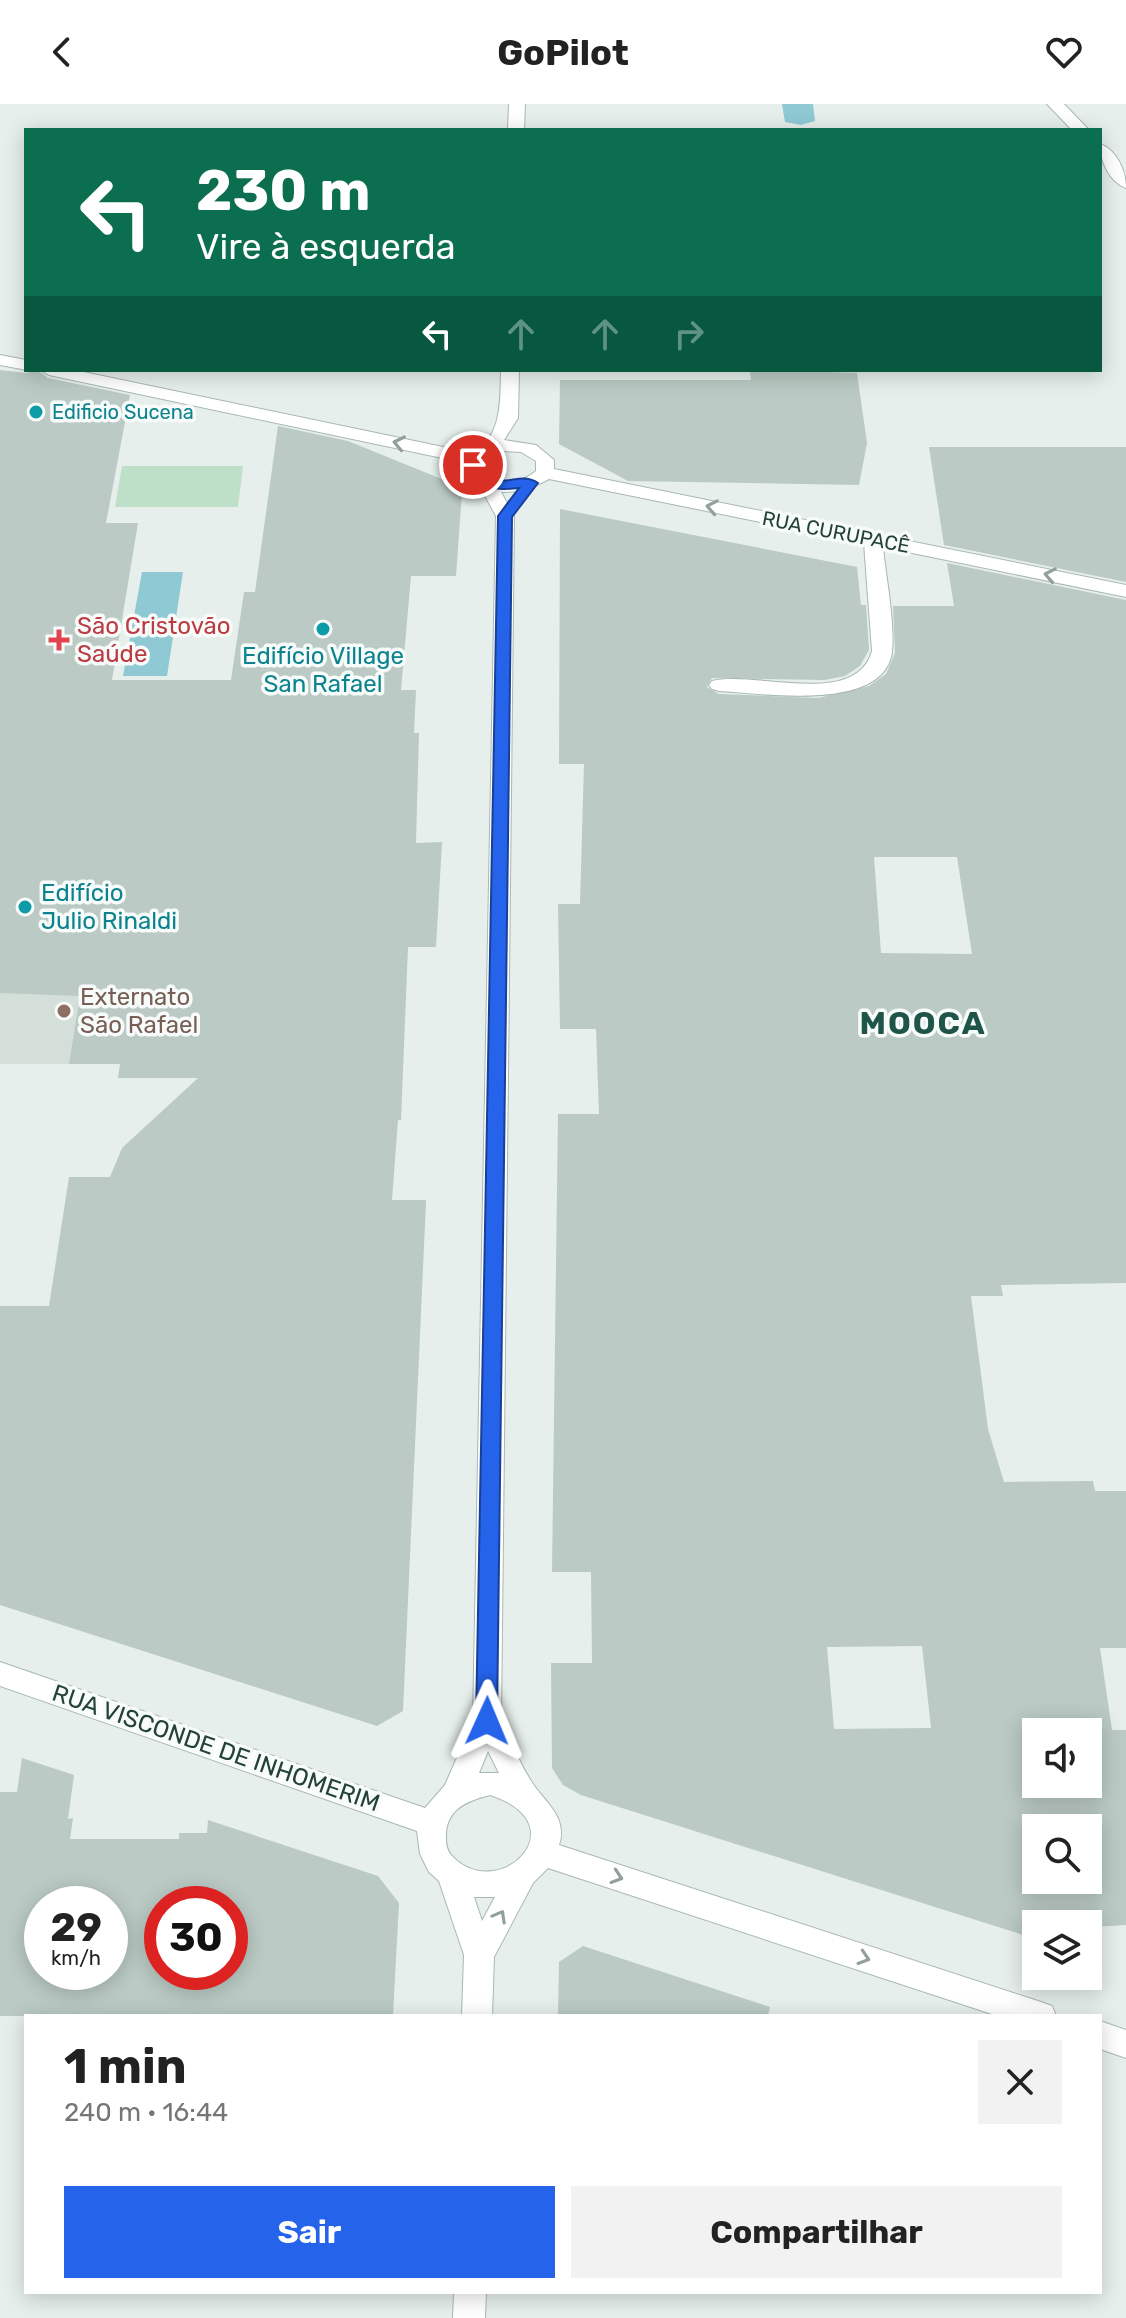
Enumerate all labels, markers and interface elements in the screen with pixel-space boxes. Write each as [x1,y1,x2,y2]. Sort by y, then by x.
icon: back [40,30,84,74]
icon: heart [1042,30,1086,74]
text: GoPilot [497,31,629,74]
text: 230 m [196,158,371,224]
icon: left [64,160,168,264]
text: Vire à esquerda [196,225,456,268]
icon: left [415,312,459,356]
icon: ahead [499,312,543,356]
icon: ahead [583,312,627,356]
icon: right [667,312,711,356]
place label: Edificio Sucena [52,400,194,424]
marker: Edificio Sucena [27,403,45,421]
pin [439,431,507,499]
one-way arrow [392,435,406,452]
icon: arrive [451,443,495,487]
one-way arrow [706,499,720,516]
street label: RUA CURUPACÊ [760,506,912,558]
one-way arrow [1043,568,1056,585]
place label: São Cristovão Saúde [77,612,231,668]
marker: Edifício Village San Rafael [314,620,332,638]
marker: São Cristovão Saúde [48,629,70,651]
place label: Edifício Village San Rafael [242,642,404,698]
place label: Edifício Julio Rinaldi [41,879,177,935]
marker: Edifício Julio Rinaldi [16,898,34,916]
place label: Externato São Rafael [80,983,198,1039]
marker: Externato São Rafael [55,1002,73,1020]
district label: MOOCA [859,1004,987,1042]
street label: RUA VISCONDE DE INHOMERIM [49,1679,383,1817]
position arrow [445,1679,529,1763]
map controls [1022,1718,1102,1990]
button: sound [1022,1718,1102,1798]
button: search [1022,1814,1102,1894]
one-way arrow [610,1867,624,1883]
speed limit sign: 30 [144,1886,248,1990]
text: 29 [50,1904,102,1951]
one-way arrow [490,1910,506,1925]
button: layers [1022,1910,1102,1990]
text: km/h [51,1946,101,1970]
one-way arrow [857,1948,871,1964]
text: 1 min [64,2038,187,2095]
button: close [978,2040,1062,2124]
text: 240 m · 16:44 [64,2097,228,2128]
button: Sair [64,2186,555,2278]
button: Compartilhar [571,2186,1062,2278]

